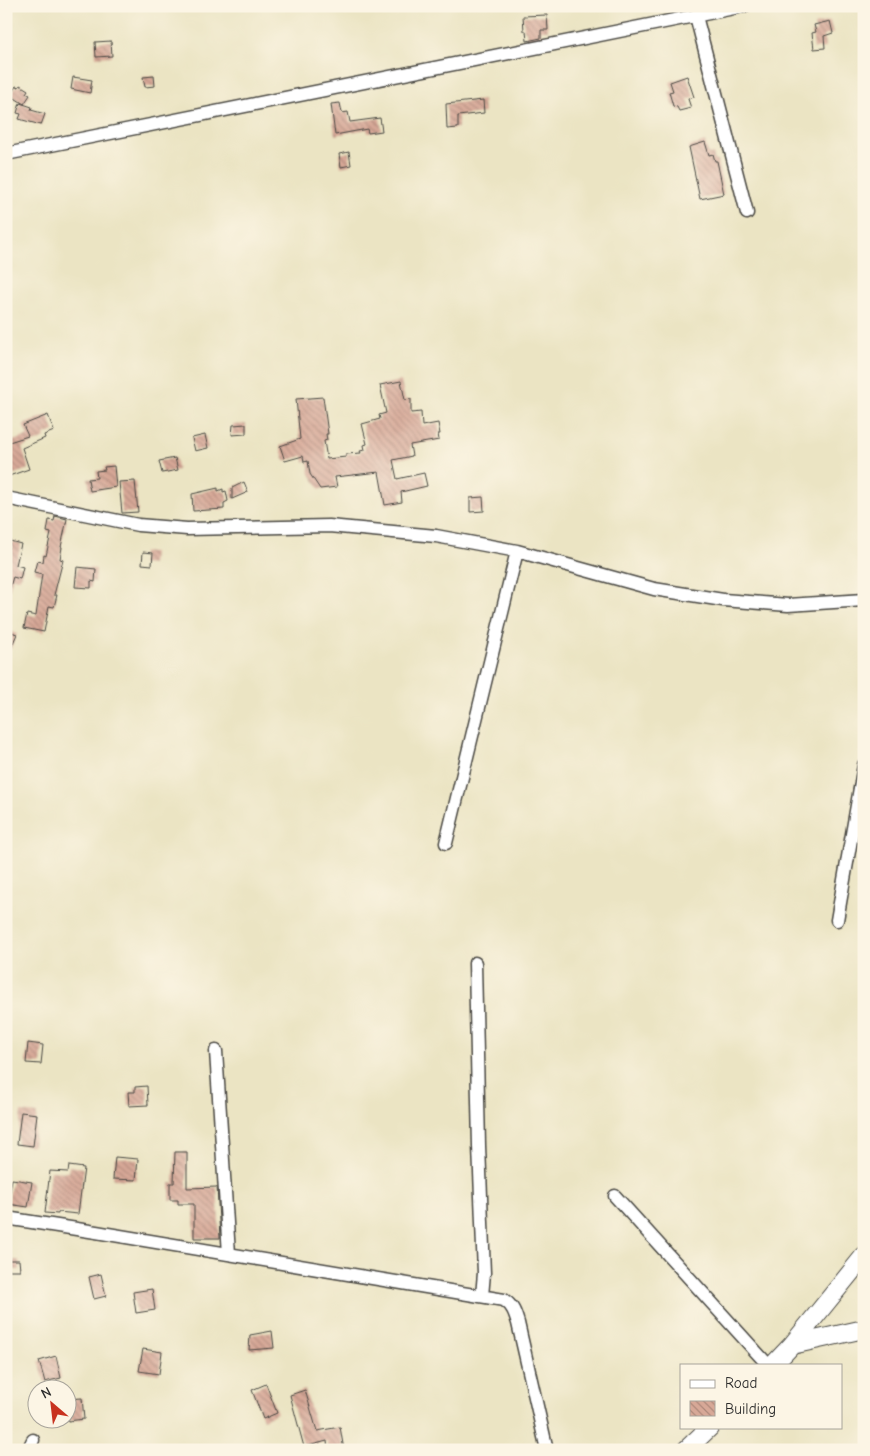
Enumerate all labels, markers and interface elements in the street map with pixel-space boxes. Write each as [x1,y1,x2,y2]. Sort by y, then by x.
legend [680,1364,842,1428]
text: Road [725,1374,757,1392]
north arrow [28,1378,78,1428]
text: N [38,1383,54,1403]
text: Building [725,1400,776,1418]

